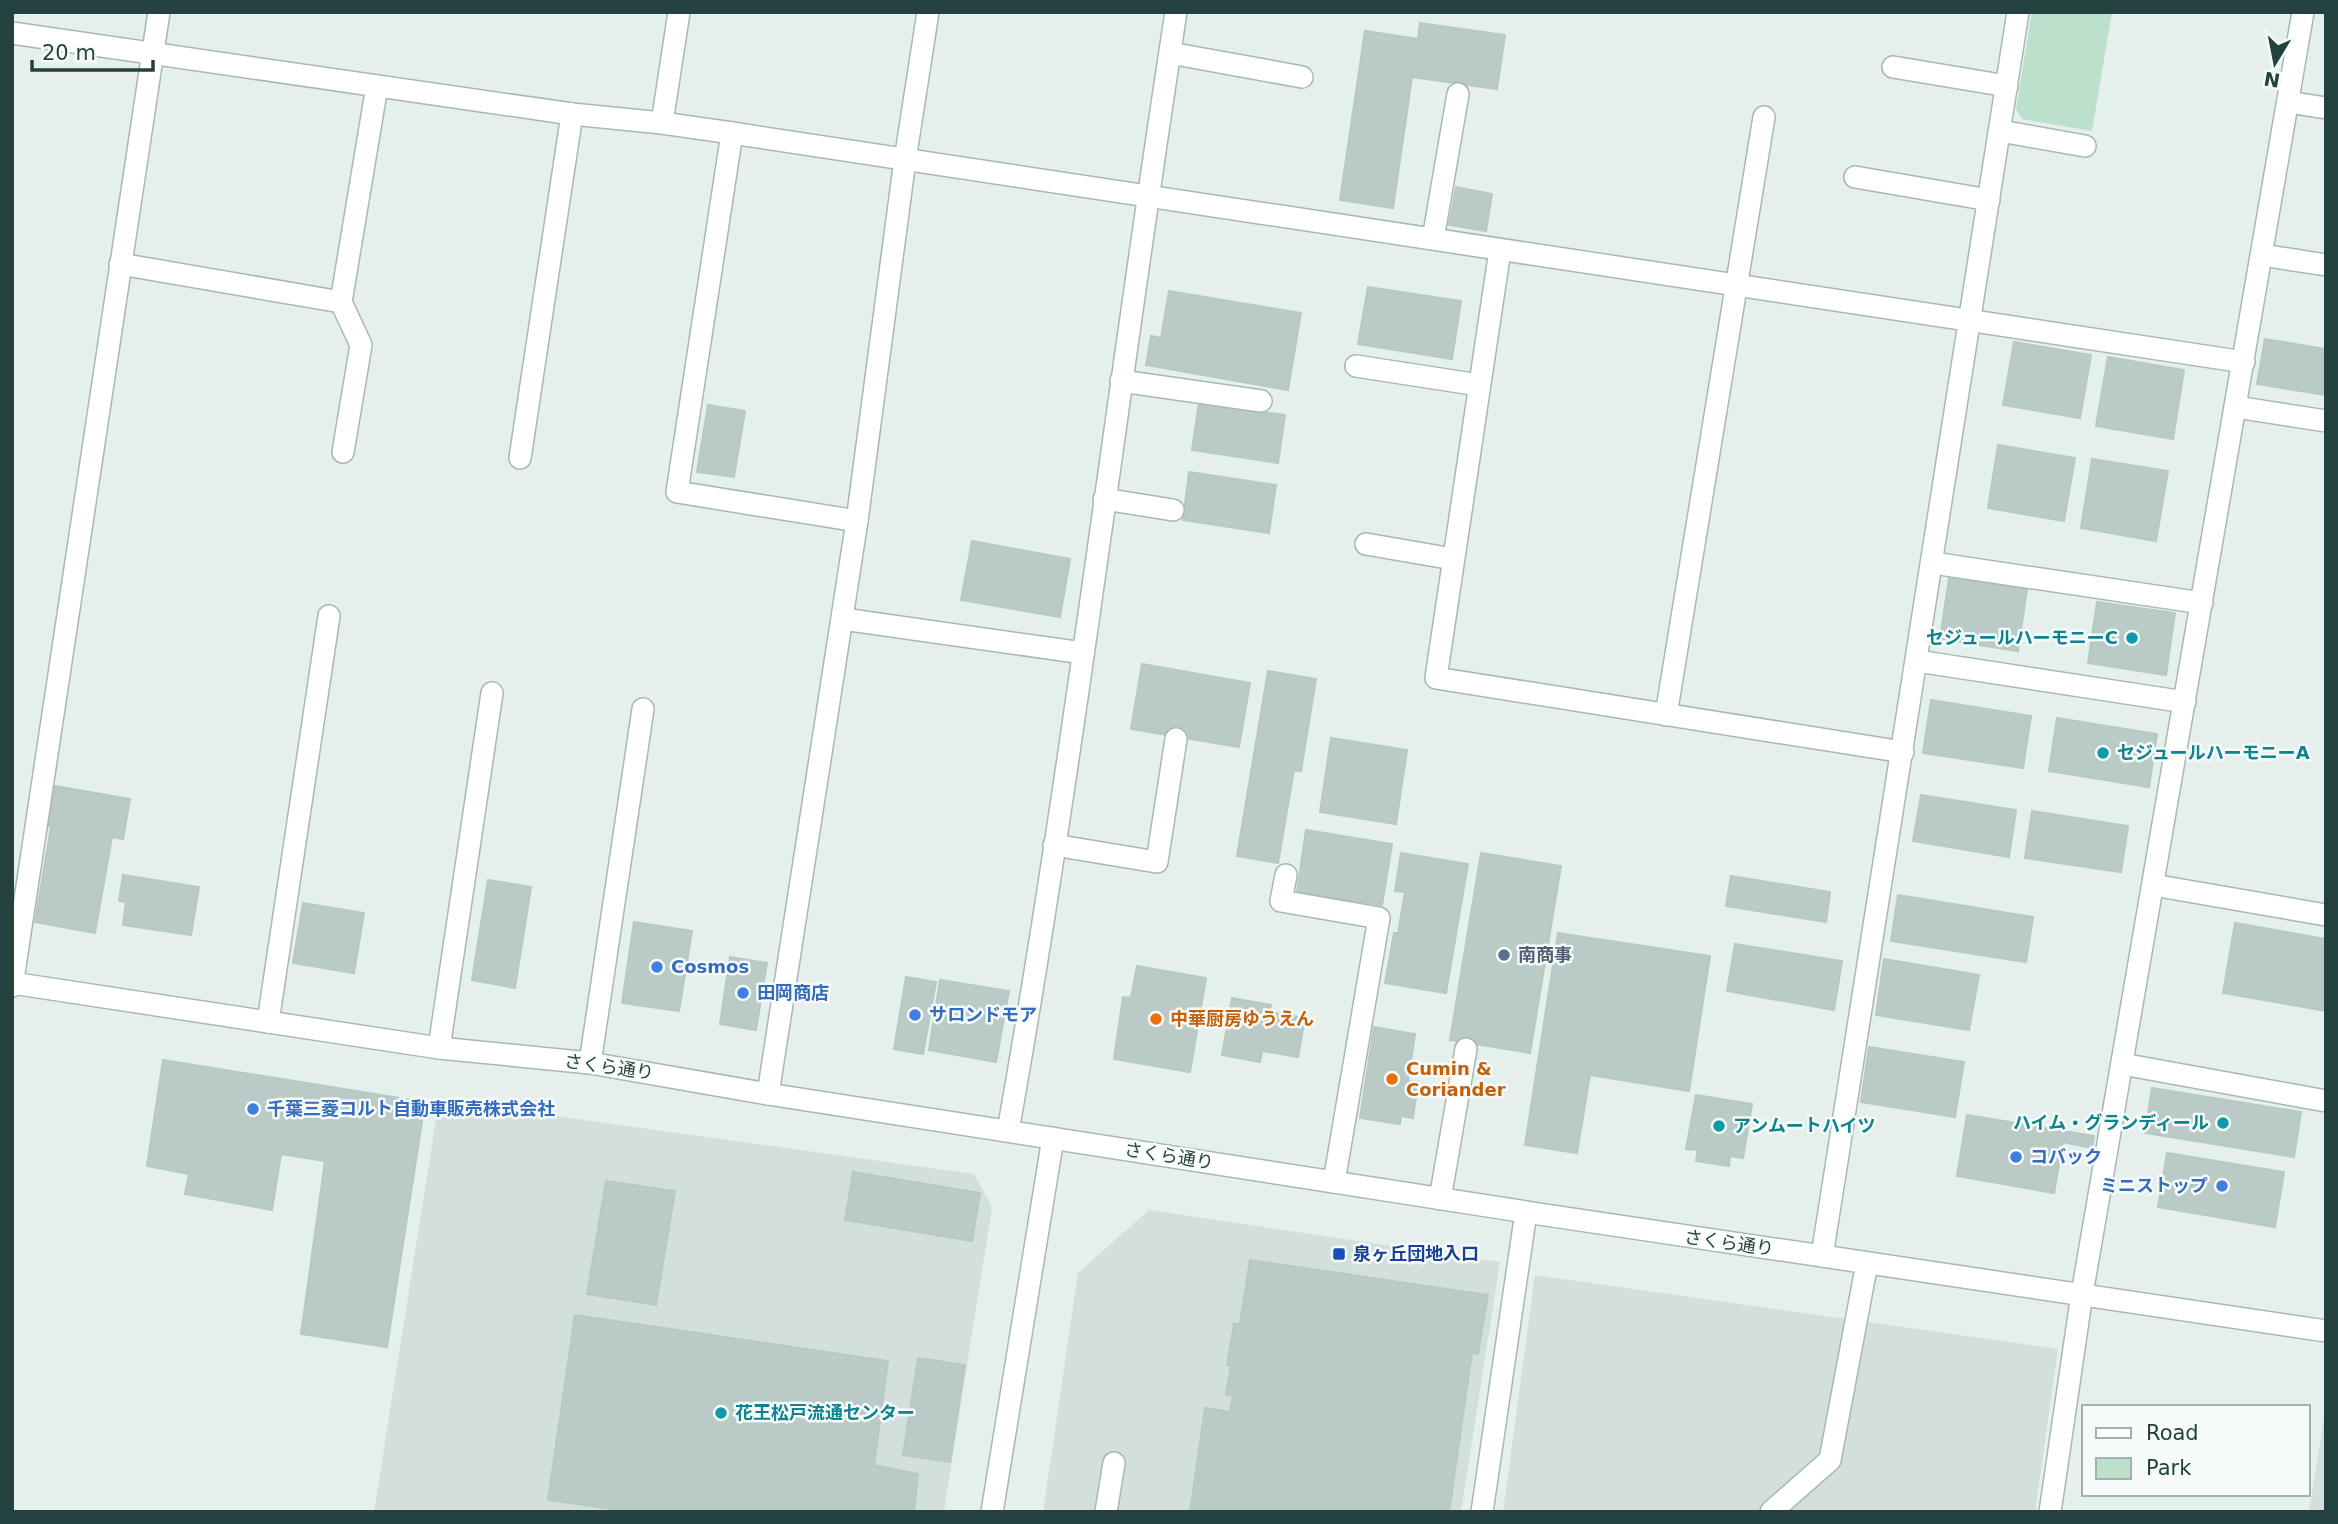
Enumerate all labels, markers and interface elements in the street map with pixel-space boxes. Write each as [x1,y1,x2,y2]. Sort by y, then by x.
scale bar [32,28,152,72]
north arrow [2240,28,2310,98]
text: 20 m [42,41,96,65]
text: N [2262,68,2282,92]
place label: セジュールハーモニーC [1926,627,2118,648]
marker: セジュールハーモニーC [2124,630,2140,646]
place label: セジュールハーモニーA [2117,742,2310,763]
marker: セジュールハーモニーA [2095,745,2111,761]
place label: 南商事 [1518,944,1572,965]
marker: 南商事 [1496,947,1512,963]
place label: Cosmos [671,956,749,977]
marker: Cosmos [649,959,665,975]
place label: 田岡商店 [757,982,829,1003]
marker: 田岡商店 [735,985,751,1001]
place label: サロンドモア [929,1004,1037,1025]
marker: サロンドモア [907,1007,923,1023]
place label: 中華厨房ゆうえん [1170,1008,1314,1029]
marker: 中華厨房ゆうえん [1148,1011,1164,1027]
street label: さくら通り [563,1050,655,1083]
place label: Cumin & Coriander [1406,1058,1506,1100]
marker: Cumin & Coriander [1384,1071,1400,1087]
place label: 千葉三菱コルト自動車販売株式会社 [267,1098,555,1119]
marker: 千葉三菱コルト自動車販売株式会社 [245,1101,261,1117]
place label: ハイム・グランディール [2013,1112,2209,1133]
place label: アンムートハイツ [1733,1115,1876,1136]
marker: ハイム・グランディール [2215,1115,2231,1131]
marker: アンムートハイツ [1711,1118,1727,1134]
street label: さくら通り [1123,1138,1215,1173]
place label: コバック [2030,1146,2102,1167]
marker: コバック [2008,1149,2024,1165]
place label: ミニストップ [2100,1175,2208,1196]
marker: ミニストップ [2214,1178,2230,1194]
street label: さくら通り [1683,1226,1775,1259]
place label: 泉ヶ丘団地入口 [1353,1243,1479,1264]
marker: 泉ヶ丘団地入口 [1331,1246,1347,1262]
place label: 花王松戸流通センター [735,1402,915,1423]
marker: 花王松戸流通センター [713,1405,729,1421]
legend [2082,1405,2310,1496]
text: Road [2146,1421,2199,1445]
text: Park [2146,1456,2192,1480]

